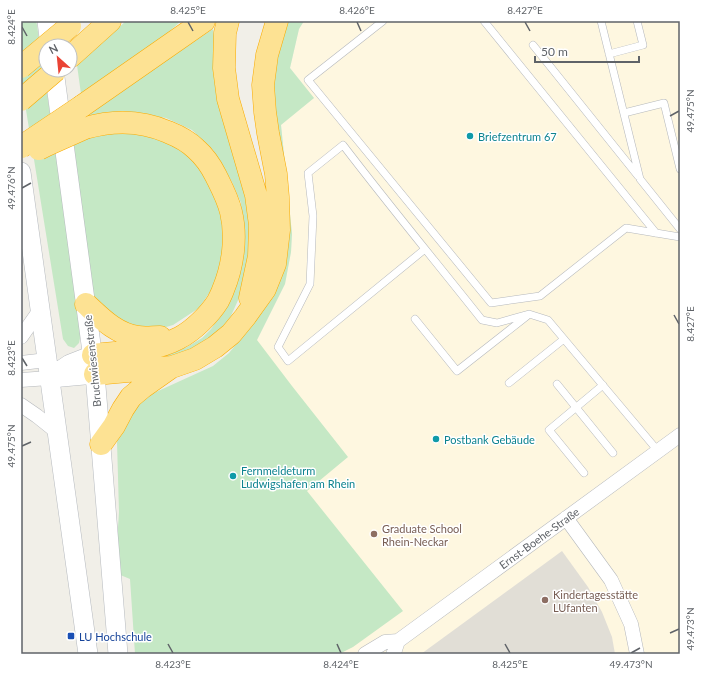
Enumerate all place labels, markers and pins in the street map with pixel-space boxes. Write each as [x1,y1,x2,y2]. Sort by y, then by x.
place label: Briefzentrum 67 [478,130,557,143]
marker: Briefzentrum 67 [465,131,475,141]
place label: Postbank Gebäude [444,433,535,446]
marker: Postbank Gebäude [431,434,441,444]
place label: Fernmeldeturm Ludwigshafen am Rhein [241,464,355,490]
marker: Fernmeldeturm Ludwigshafen am Rhein [228,471,238,481]
place label: Graduate School Rhein-Neckar [382,522,462,548]
marker: Graduate School Rhein-Neckar [369,529,379,539]
place label: Kindertagesstätte LUfanten [553,588,638,614]
marker: Kindertagesstätte LUfanten [540,595,550,605]
place label: LU Hochschule [79,630,152,643]
marker: LU Hochschule [66,631,76,641]

